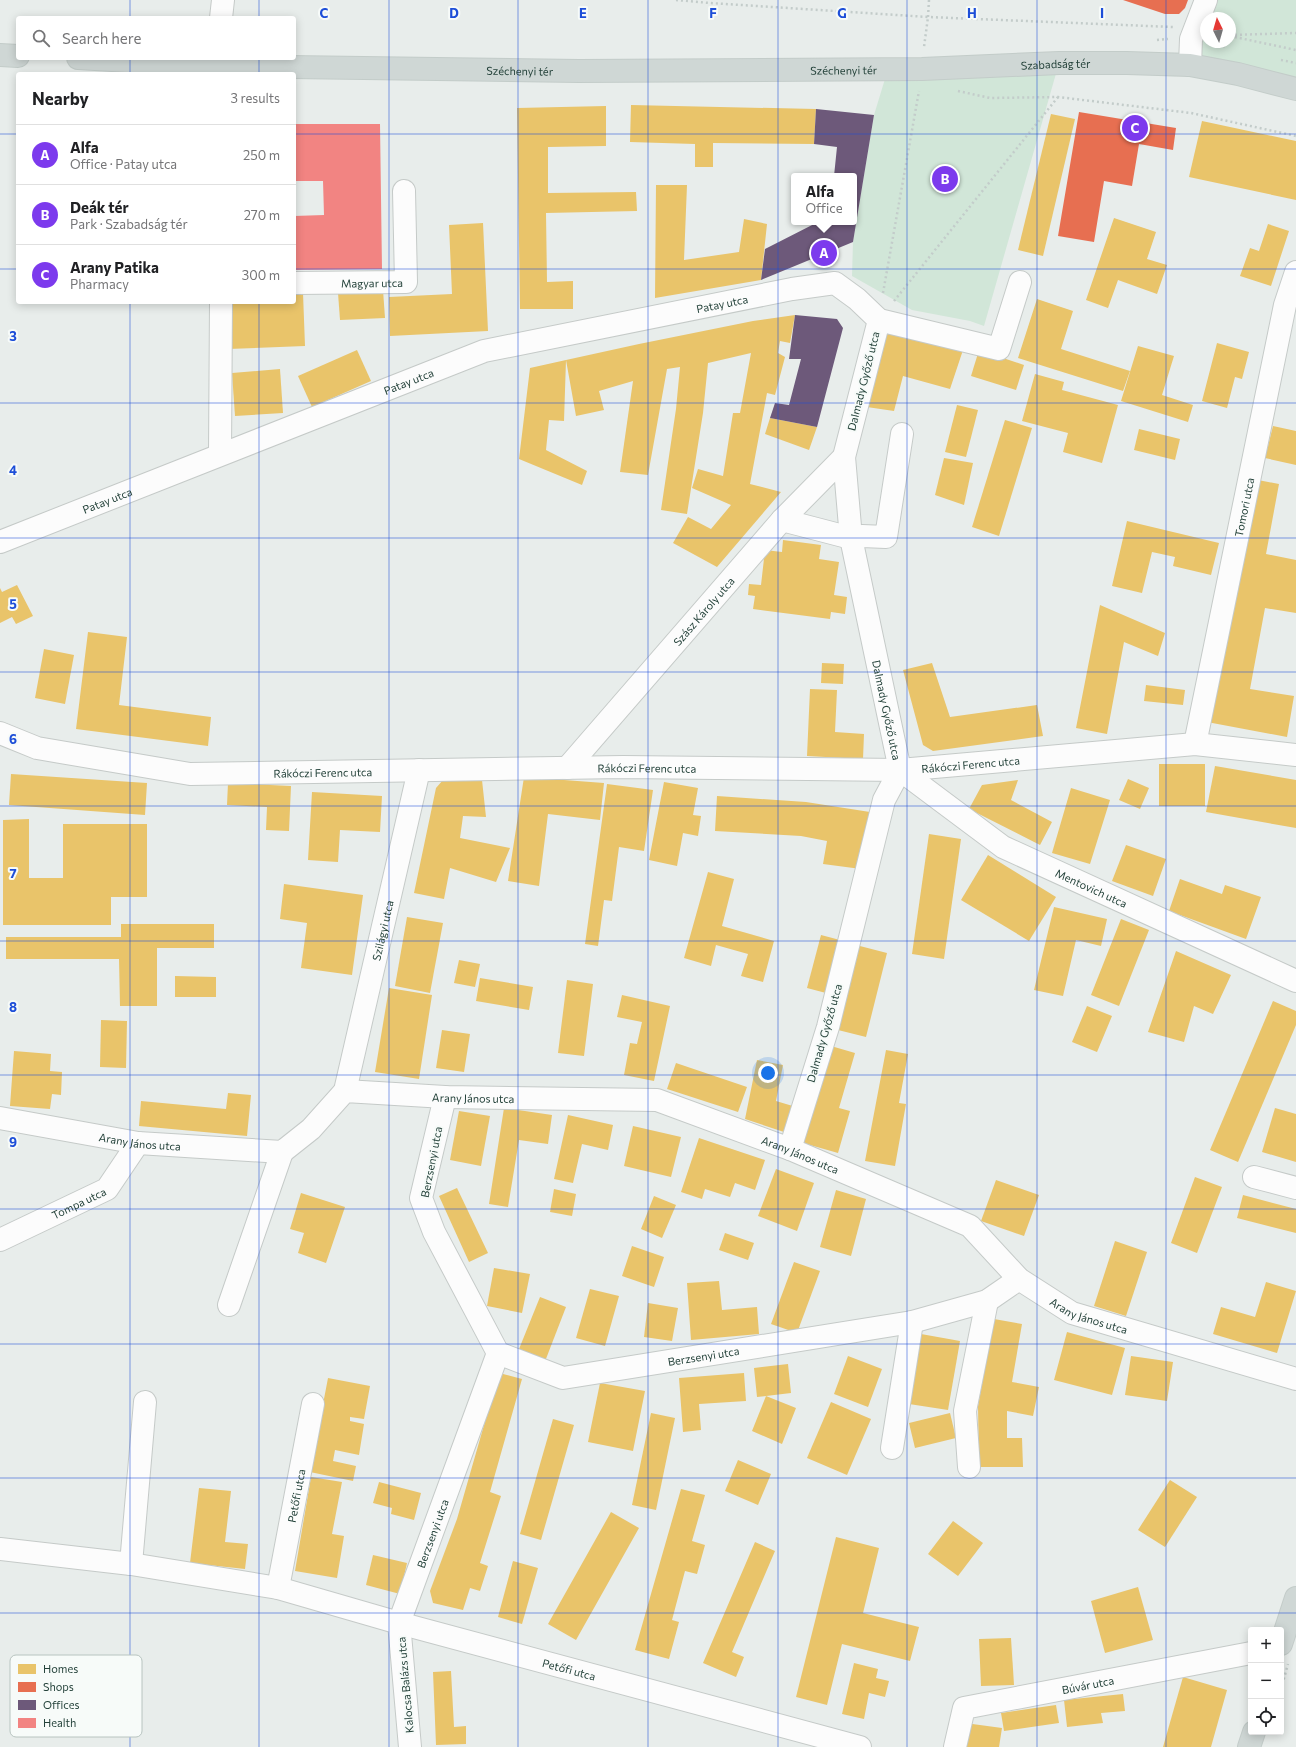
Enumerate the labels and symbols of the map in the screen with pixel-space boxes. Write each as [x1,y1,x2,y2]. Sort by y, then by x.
text: C [320,5,329,21]
text: D [449,5,459,21]
text: E [579,5,587,21]
text: F [709,5,717,21]
text: G [837,5,847,21]
text: H [967,5,977,21]
text: I [1100,5,1104,21]
north arrow [1200,12,1236,48]
street label: Szabadság tér [1020,57,1091,71]
street label: Széchenyi tér [486,63,554,77]
street label: Széchenyi tér [810,63,878,76]
pin: C [1122,113,1148,143]
pin: B [932,164,958,194]
pin: A [811,238,837,268]
street label: Magyar utca [341,276,403,289]
street label: Patay utca [695,292,749,315]
text: 3 [9,328,17,344]
street label: Dalmady Győző utca [844,330,882,432]
street label: Patay utca [382,365,435,397]
text: 4 [9,462,17,478]
street label: Tomori utca [1231,476,1256,538]
street label: Patay utca [80,484,134,515]
street label: Szász Károly utca [670,574,737,648]
text: 5 [9,596,17,612]
street label: Dalmady Győző utca [870,659,904,761]
text: 6 [9,731,17,747]
street label: Rákóczi Ferenc utca [921,753,1020,775]
street label: Rákóczi Ferenc utca [597,760,696,774]
street label: Rákóczi Ferenc utca [273,765,372,779]
text: 7 [9,865,17,881]
street label: Mentovich utca [1054,865,1130,910]
street label: Szilágyi utca [369,899,395,962]
street label: Dalmady Győző utca [804,982,844,1084]
text: 8 [9,999,17,1015]
your location [758,1063,778,1083]
street label: Arany János utca [432,1090,515,1105]
street label: Berzsenyi utca [418,1125,444,1199]
street label: Arany János utca [98,1130,181,1152]
street label: Arany János utca [760,1133,841,1176]
text: 9 [9,1134,17,1150]
street label: Tompa utca [49,1184,108,1221]
street label: Arany János utca [1048,1294,1129,1336]
street label: Berzsenyi utca [667,1343,740,1368]
street label: Petőfi utca [284,1468,307,1524]
street label: Berzsenyi utca [413,1497,450,1569]
street label: Kalocsa Balázs utca [394,1636,416,1734]
legend [10,1655,142,1737]
street label: Petőfi utca [541,1655,597,1682]
text: Homes [43,1662,78,1675]
street label: Búvár utca [1061,1673,1115,1696]
text: Shops [43,1680,74,1693]
text: Offices [43,1698,80,1711]
text: Health [43,1716,76,1729]

